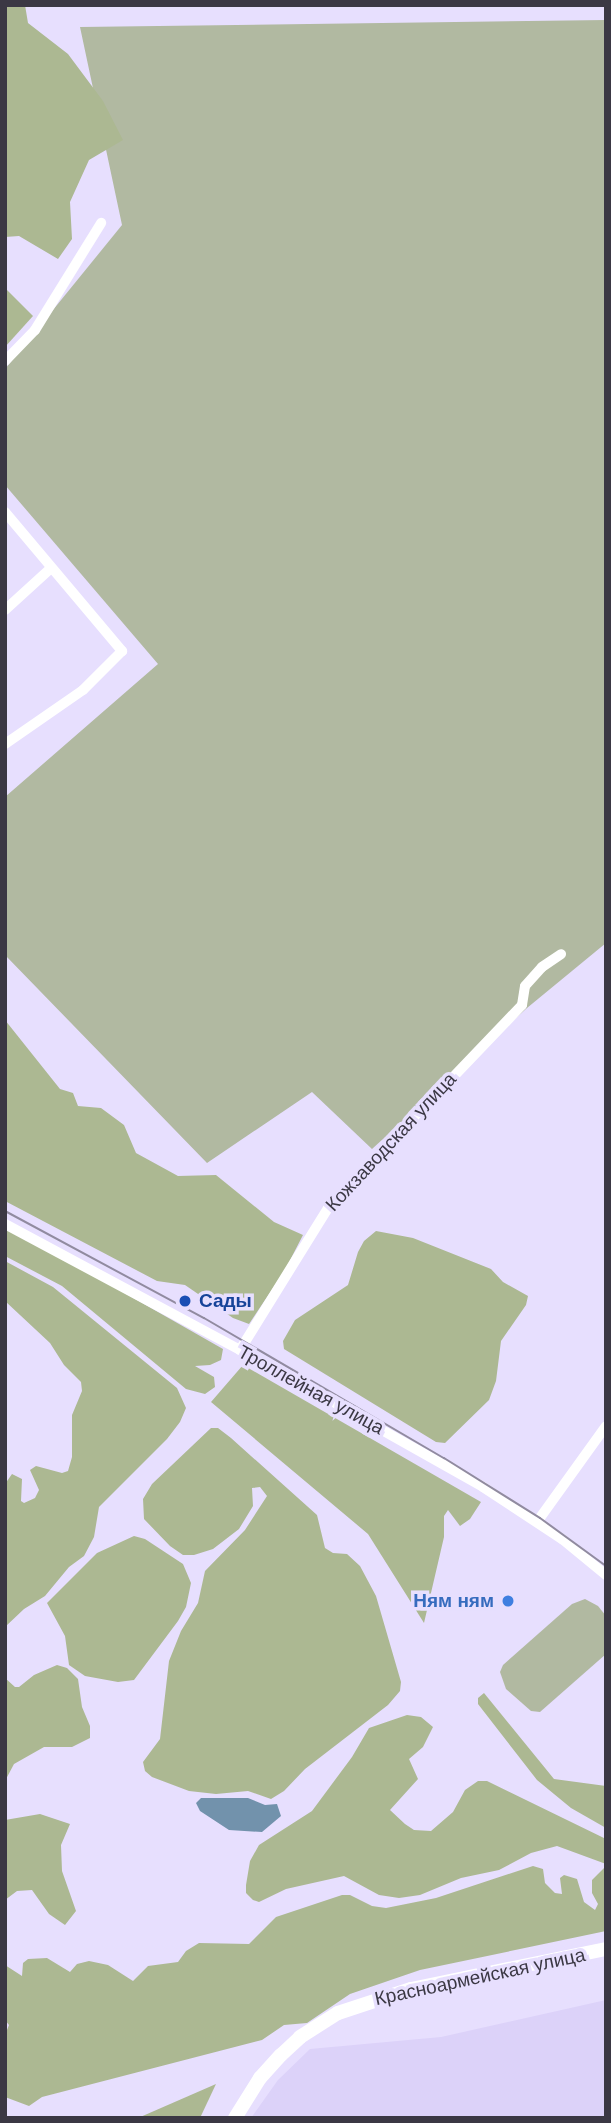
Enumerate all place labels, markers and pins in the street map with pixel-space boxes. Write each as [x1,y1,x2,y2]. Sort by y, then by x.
place label: Сады [199,1290,252,1312]
marker: Сады [177,1293,193,1309]
place label: Ням ням [413,1590,494,1612]
marker: Ням ням [500,1593,516,1609]

